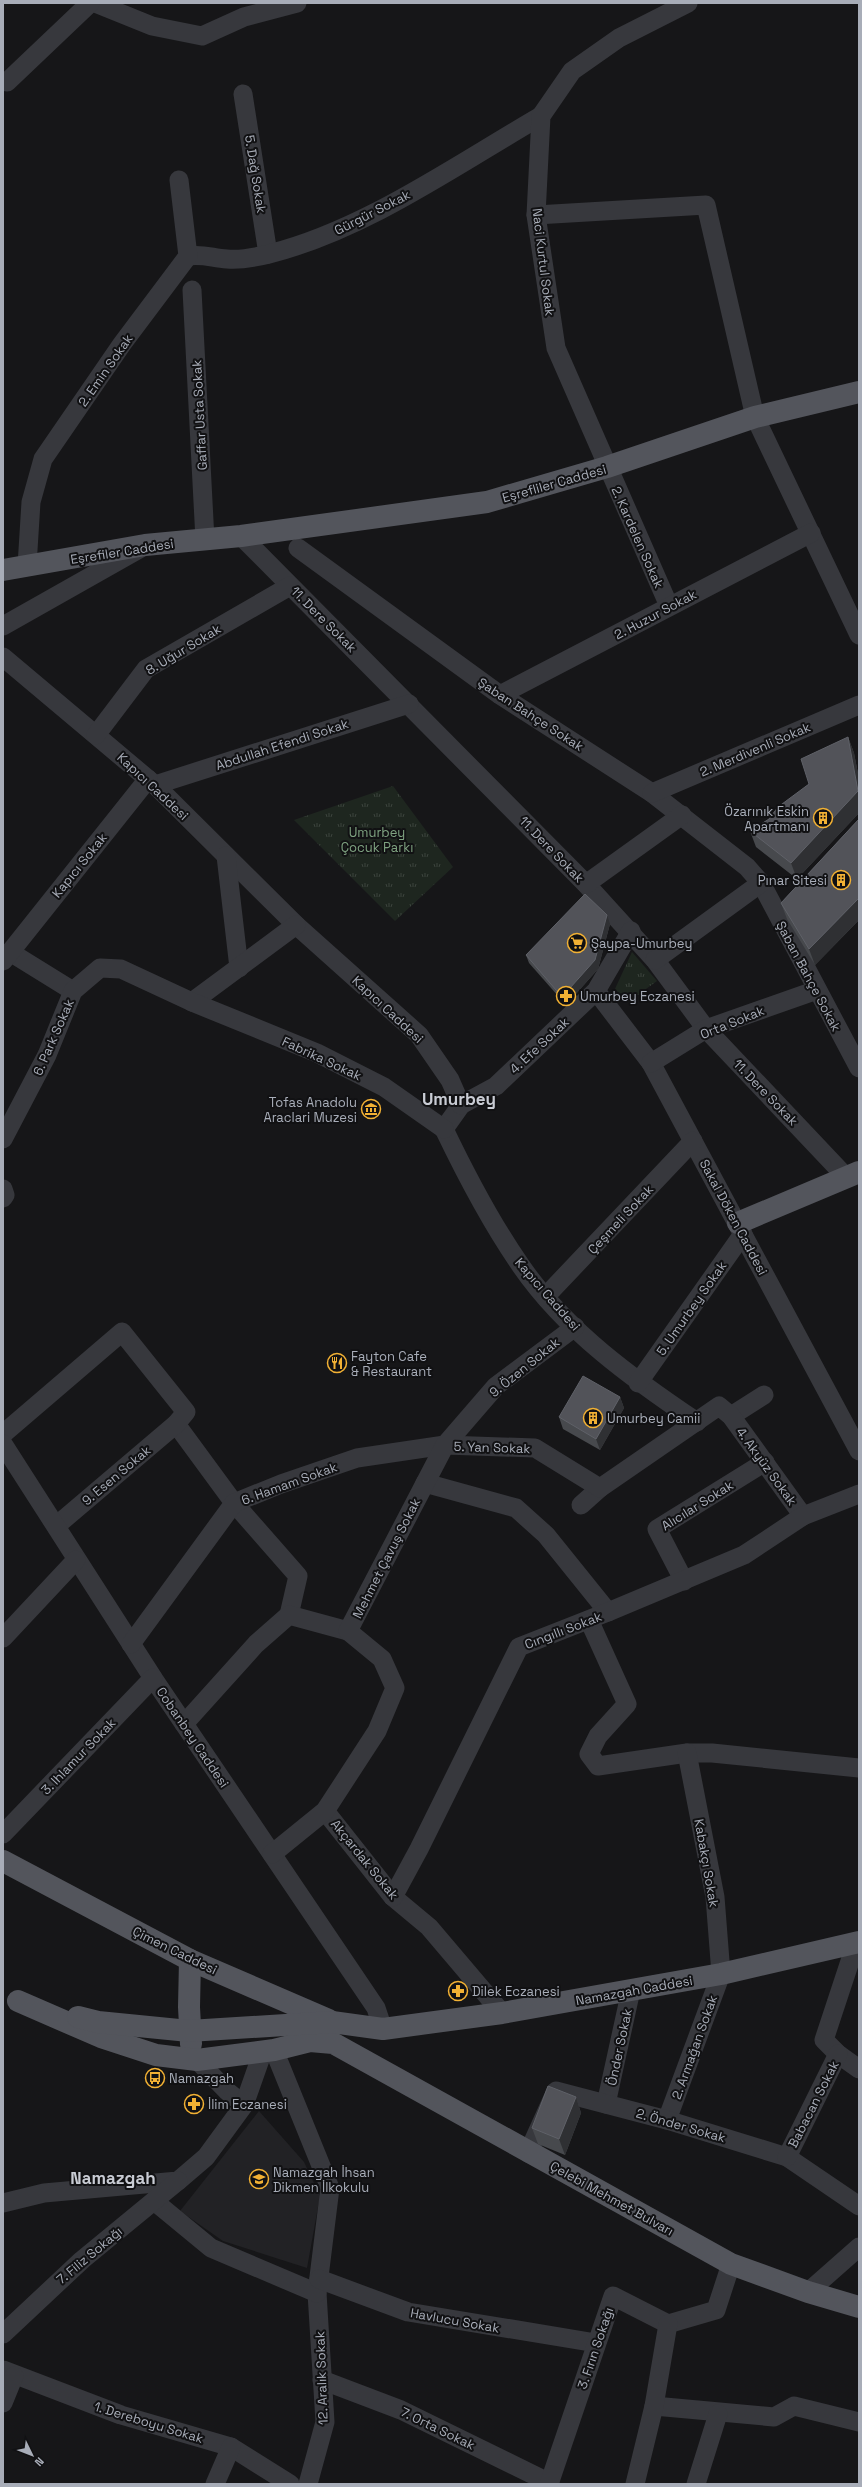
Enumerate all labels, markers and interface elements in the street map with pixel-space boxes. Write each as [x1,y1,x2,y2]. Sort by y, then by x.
street label: 5. Dağ Sokak [241,134,270,214]
street label: Gürgür Sokak [331,186,413,239]
street label: Naci Kurtul Sokak [528,207,559,317]
street label: 2. Emin Sokak [74,331,137,410]
street label: Gaffar Usta Sokak [188,359,211,471]
street label: Eşrefliler Caddesi [500,461,608,506]
street label: 2. Kardelen Sokak [607,484,668,591]
street label: Eşrefiler Caddesi [69,535,175,568]
street label: 11. Dere Sokak [287,583,360,656]
street label: 2. Huzur Sokak [611,586,699,643]
street label: 8. Uğur Sokak [143,620,224,679]
street label: Şaban Bahçe Sokak [475,674,587,755]
street label: Abdullah Efendi Sokak [214,715,351,774]
street label: 2. Merdivenli Sokak [697,718,813,780]
street label: Kapıcı Caddesi [113,749,192,824]
place label: Özarınık Eskin Apartmanı [724,803,809,835]
building icon: Özarınık Eskin Apartmanı [812,807,834,829]
street label: 11. Dere Sokak [516,812,588,886]
park label: Umurbey Çocuk Parkı [341,824,413,856]
street label: Kapıcı Sokak [48,829,111,901]
building icon: Pınar Sitesi [830,869,852,891]
place label: Pınar Sitesi [758,872,827,889]
street label: Şaban Bahçe Sokak [772,918,845,1034]
supermarket icon: Şaypa-Umurbey [566,932,588,954]
place label: Şaypa-Umurbey [591,935,693,952]
street label: Kapıcı Caddesi [348,972,427,1047]
pharmacy icon: Umurbey Eczanesi [555,985,577,1007]
place label: Umurbey Eczanesi [580,988,695,1005]
street label: 6. Park Sokak [29,996,78,1078]
street label: Orta Sokak [698,1002,767,1043]
street label: 4. Efe Sokak [506,1013,573,1077]
street label: Fabrika Sokak [279,1033,364,1084]
street label: 11. Dere Sokak [730,1055,802,1129]
district label: Umurbey [422,1088,496,1110]
place label: Tofas Anadolu Araclari Muzesi [264,1094,357,1126]
museum icon: Tofas Anadolu Araclari Muzesi [360,1098,382,1120]
street label: Sakal Döken Caddesi [696,1156,771,1278]
street label: Çeşmeli Sokak [584,1181,657,1258]
street label: Kapıcı Caddesi [511,1254,584,1334]
street label: 5. Umurbey Sokak [653,1258,730,1359]
street label: 9. Özen Sokak [486,1334,563,1401]
place label: Fayton Cafe & Restaurant [351,1348,432,1380]
restaurant icon: Fayton Cafe & Restaurant [326,1352,348,1374]
building icon: Umurbey Camii [582,1407,604,1429]
place label: Umurbey Camii [607,1410,700,1427]
street label: 4. Akyüz Sokak [732,1424,801,1509]
street label: 5. Yan Sokak [453,1438,531,1457]
street label: 9. Esen Sokak [78,1442,154,1509]
street label: 6. Hamam Sokak [239,1458,339,1509]
street label: Alıcılar Sokak [658,1477,736,1534]
street label: Mehmet Çavuş Sokak [349,1495,424,1621]
street label: Cıngıllı Sokak [522,1608,604,1653]
street label: Cobanbey Caddesi [153,1684,233,1791]
street label: 3. Ihlamur Sokak [37,1714,119,1798]
street label: Akçardak Sokak [327,1816,402,1903]
street label: Kabakçı Sokak [690,1818,723,1909]
street label: Çimen Caddesi [130,1923,220,1978]
street label: Namazgah Caddesi [574,1972,694,2009]
pharmacy icon: Dilek Eczanesi [447,1980,469,2002]
place label: Dilek Eczanesi [472,1983,560,2000]
street label: 2. Armağan Sokak [668,1993,721,2102]
street label: Önder Sokak [603,2007,636,2087]
street label: Babacan Sokak [784,2058,843,2151]
bus stop icon: Namazgah [144,2067,166,2089]
place label: Namazgah [169,2070,234,2087]
pharmacy icon: İlim Eczanesi [183,2093,205,2115]
place label: İlim Eczanesi [208,2096,287,2113]
street label: 2. Önder Sokak [634,2105,728,2146]
street label: Çelebi Mehmet Bulvarı [547,2157,677,2240]
place label: Namazgah İhsan Dikmen İlkokulu [273,2164,375,2196]
district label: Namazgah [70,2167,156,2189]
school or university icon: Namazgah İhsan Dikmen İlkokulu [248,2168,270,2190]
street label: 7. Filiz Sokağı [53,2223,126,2288]
street label: Havlucu Sokak [409,2304,501,2337]
street label: 3. Fırın Sokağı [574,2305,617,2391]
street label: 12. Aralık Sokak [311,2331,332,2425]
street label: 1. Dereboyu Sokak [92,2398,206,2447]
street label: 7. Orta Sokak [398,2403,478,2454]
north arrow [12,2435,52,2475]
text: N [32,2454,47,2469]

